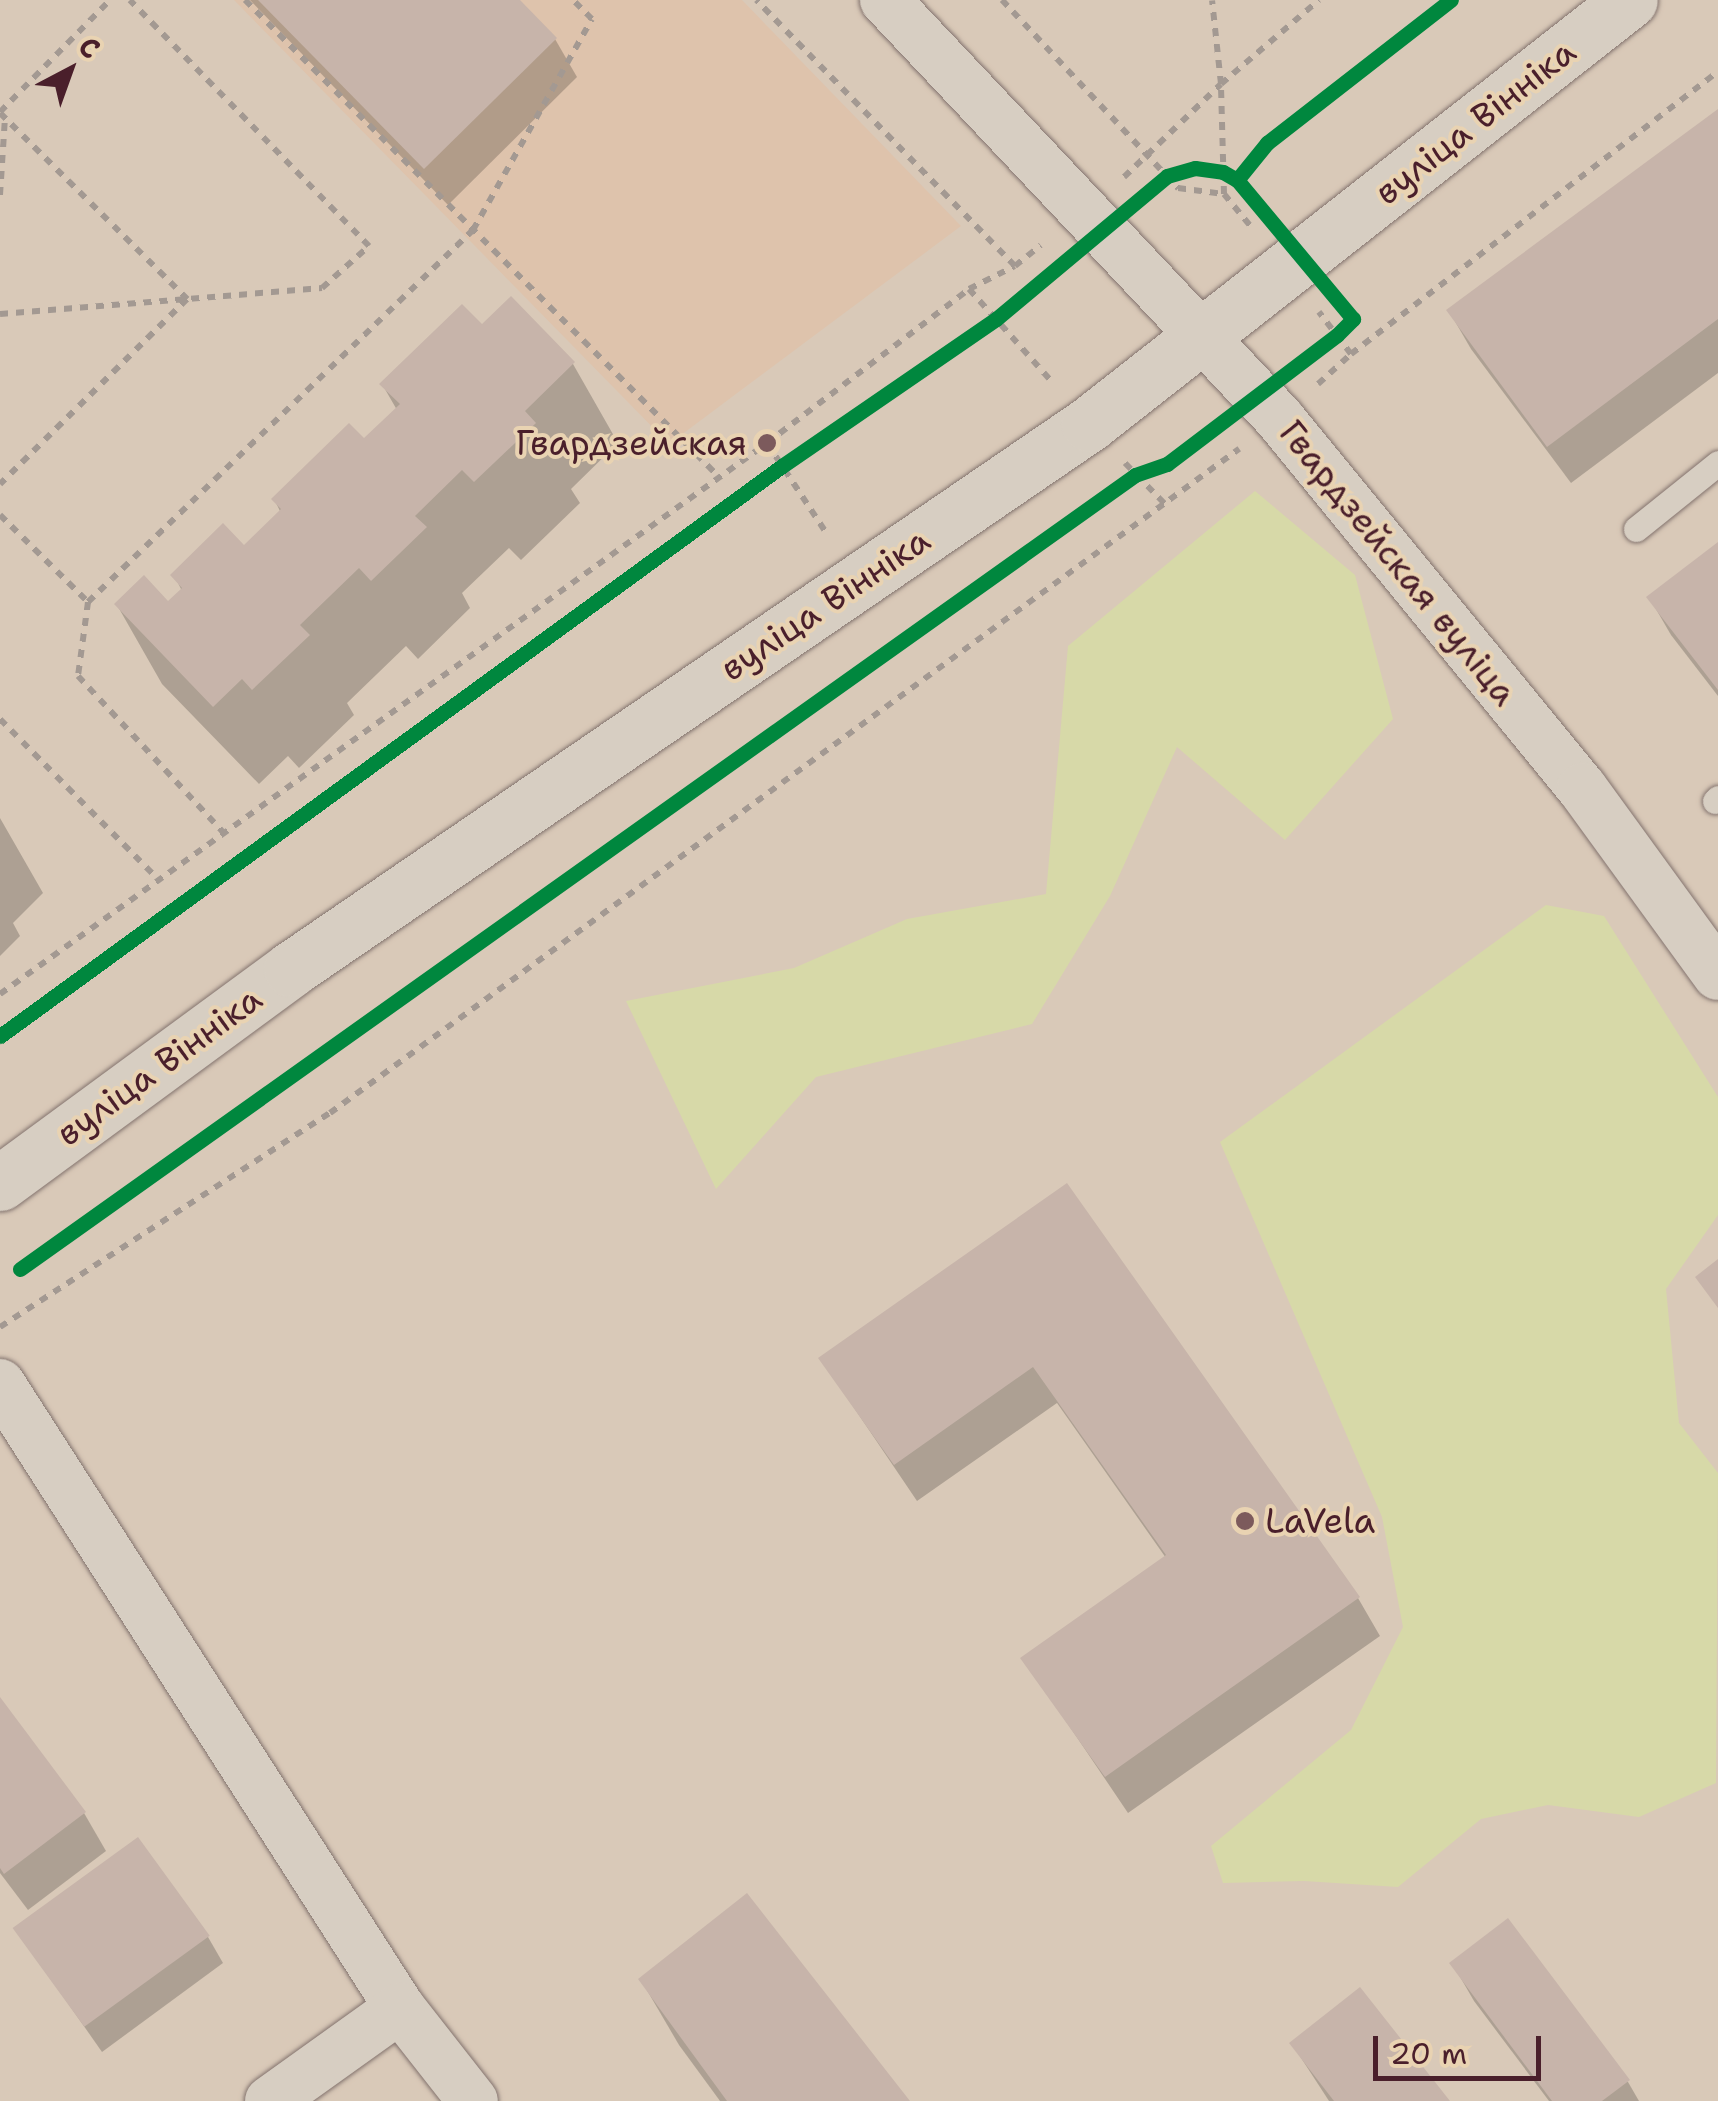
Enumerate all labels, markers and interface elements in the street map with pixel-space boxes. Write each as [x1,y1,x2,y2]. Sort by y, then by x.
north arrow [20,20,120,120]
text: С [71,27,109,67]
street label: вуліца Вінніка [1366,31,1584,213]
street label: Гвардзейская вуліца [1270,412,1526,714]
place label: Гвардзейская [516,422,747,464]
marker: Гвардзейская [756,432,778,454]
street label: вуліца Вінніка [712,519,938,689]
street label: вуліца Вінніка [48,977,270,1155]
place label: LaVela [1265,1500,1375,1542]
marker: LaVela [1234,1510,1256,1532]
scale bar [1378,2016,1546,2078]
text: 20 m [1390,2033,1467,2074]

